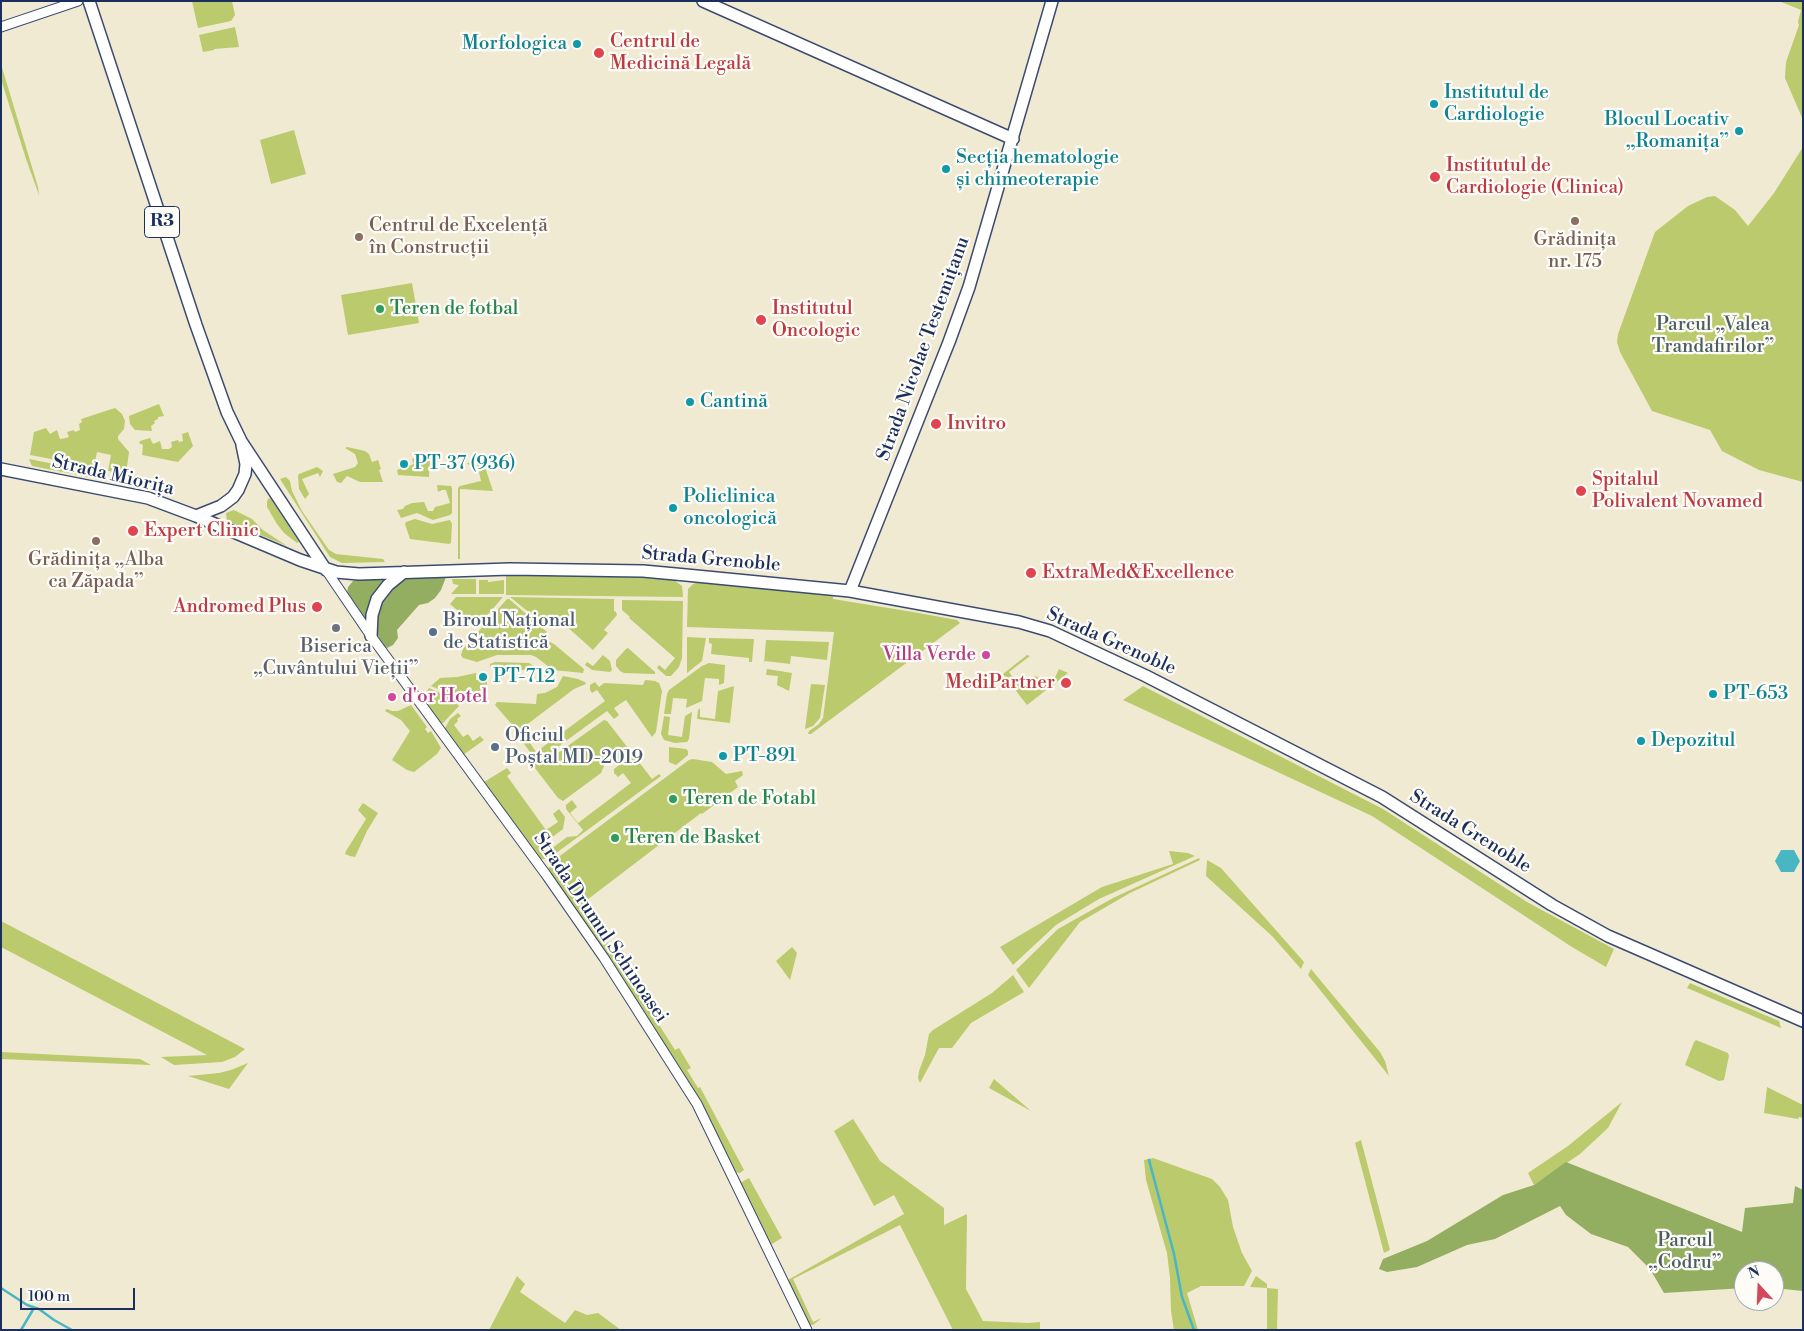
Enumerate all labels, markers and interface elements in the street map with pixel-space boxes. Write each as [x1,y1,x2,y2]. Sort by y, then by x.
place label: Centrul de Medicină Legală [610,31,751,75]
place label: Morfologica [462,33,567,55]
marker: Morfologica [571,38,583,50]
marker: Centrul de Medicină Legală [592,46,606,60]
place label: Institutul de Cardiologie [1444,82,1549,126]
marker: Institutul de Cardiologie [1428,98,1440,110]
place label: Blocul Locativ „Romanița” [1604,109,1729,153]
marker: Blocul Locativ „Romanița” [1733,125,1745,137]
place label: Secția hematologie și chimeoterapie [956,147,1119,191]
place label: Institutul de Cardiologie (Clinica) [1446,155,1624,199]
marker: Secția hematologie și chimeoterapie [940,163,952,175]
marker: Institutul de Cardiologie (Clinica) [1428,170,1442,184]
road number: R3 [144,206,180,238]
place label: Centrul de Excelență în Construcții [369,215,548,259]
marker: Grădinița nr. 175 [1569,215,1581,227]
place label: Grădinița nr. 175 [1534,229,1616,273]
marker: Centrul de Excelență în Construcții [353,231,365,243]
street label: Strada Nicolae Testemițanu [873,234,975,464]
place label: Teren de fotbal [390,298,518,320]
place label: Institutul Oncologic [772,298,860,342]
marker: Teren de fotbal [374,303,386,315]
marker: Institutul Oncologic [754,313,768,327]
park label: Parcul „Valea Trandafirilor” [1652,314,1774,358]
place label: Cantină [700,391,768,413]
marker: Cantină [684,396,696,408]
place label: Invitro [947,413,1006,435]
marker: Invitro [929,417,943,431]
street label: Strada Miorița [50,451,176,501]
place label: PT-37 (936) [414,453,516,475]
marker: PT-37 (936) [398,458,410,470]
place label: Spitalul Polivalent Novamed [1592,469,1763,513]
marker: Spitalul Polivalent Novamed [1574,484,1588,498]
place label: Policlinica oncologică [683,486,777,530]
marker: Policlinica oncologică [667,502,679,514]
place label: Expert Clinic [144,520,259,542]
marker: Expert Clinic [126,524,140,538]
marker: Grădinița „Alba ca Zăpada” [90,535,102,547]
street label: Strada Grenoble [641,543,781,577]
place label: Grădinița „Alba ca Zăpada” [28,549,164,593]
place label: ExtraMed&Excellence [1042,562,1234,584]
marker: ExtraMed&Excellence [1024,566,1038,580]
place label: Andromed Plus [173,596,306,618]
marker: Andromed Plus [310,600,324,614]
street label: Strada Grenoble [1043,603,1179,681]
place label: Biroul Național de Statistică [443,610,575,654]
marker: Biserica „Cuvântului Vieții” [330,622,342,634]
marker: Biroul Național de Statistică [427,626,439,638]
place label: Biserica „Cuvântului Vieții” [254,636,418,680]
place label: Villa Verde [882,644,976,666]
marker: Villa Verde [980,649,992,661]
place label: PT-712 [493,666,555,688]
marker: PT-712 [477,671,489,683]
place label: MediPartner [945,672,1055,694]
marker: MediPartner [1059,676,1073,690]
place label: PT-653 [1723,683,1788,705]
place label: d'or Hotel [402,686,487,708]
marker: PT-653 [1707,688,1719,700]
marker: d'or Hotel [386,691,398,703]
place label: Oficiul Poștal MD-2019 [505,725,643,769]
place label: Depozitul [1651,730,1735,752]
marker: Depozitul [1635,735,1647,747]
marker: Oficiul Poștal MD-2019 [489,741,501,753]
place label: PT-891 [733,745,796,767]
marker: PT-891 [717,750,729,762]
street label: Strada Grenoble [1405,785,1535,879]
place label: Teren de Fotabl [683,788,816,810]
marker: Teren de Fotabl [667,793,679,805]
place label: Teren de Basket [625,827,761,849]
street label: Strada Drumul Schinoasei [528,828,672,1028]
marker: Teren de Basket [609,832,621,844]
park label: Parcul „Codru” [1649,1230,1721,1274]
north arrow [1734,1261,1784,1311]
text: N [1746,1262,1762,1283]
scale bar [22,1278,138,1310]
text: 100 m [28,1287,70,1306]

